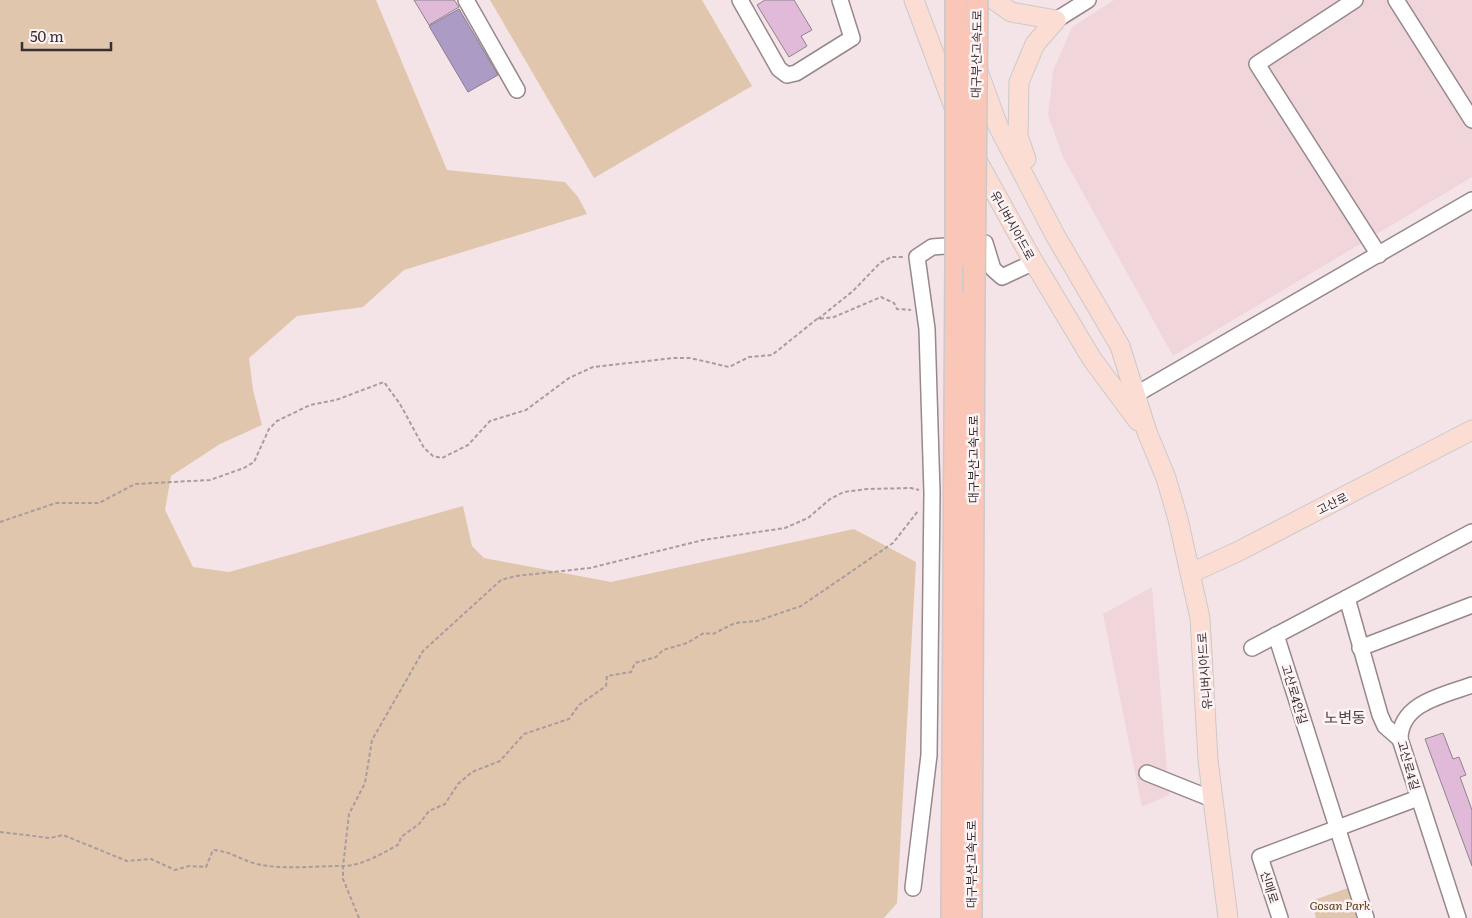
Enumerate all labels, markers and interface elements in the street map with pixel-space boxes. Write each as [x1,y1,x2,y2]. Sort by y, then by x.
street label: 대구부산고속도로 [966,10,986,98]
scale bar [22,20,111,52]
text: 50 m [30,24,64,47]
street label: 유니버시아드로 [986,187,1040,263]
street label: 대구부산고속도로 [964,415,982,503]
street label: 고산로 [1313,487,1351,519]
street label: 유니버시아드로 [1192,632,1216,710]
street label: 고산로4안길 [1277,662,1313,726]
district label: 노변동 [1324,705,1366,728]
street label: 고산로4길 [1393,738,1425,792]
street label: 대구부산고속도로 [962,820,980,908]
street label: 신매로 [1256,868,1284,906]
park label: Gosan Park [1310,896,1371,914]

